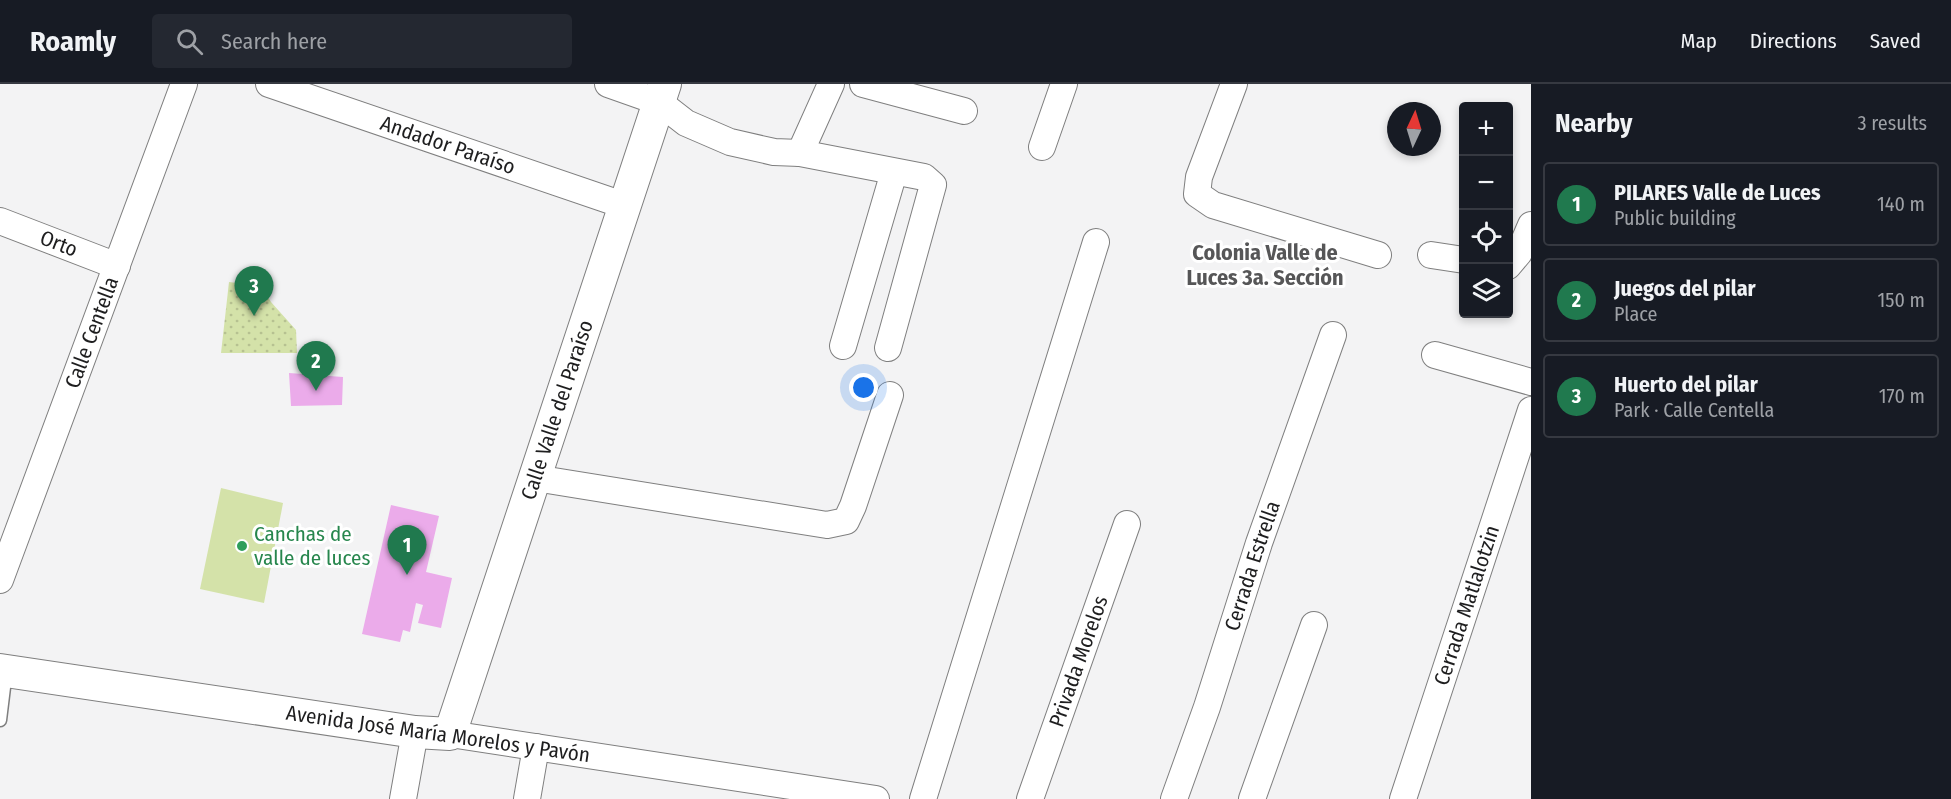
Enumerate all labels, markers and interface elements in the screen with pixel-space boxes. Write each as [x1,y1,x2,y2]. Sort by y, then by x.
search box [152,14,572,68]
text: Roamly [30,25,116,58]
icon: search [173,25,206,58]
text: Search here [221,28,327,55]
text: Map [1680,28,1717,54]
text: Directions [1750,28,1837,54]
text: Saved [1870,28,1921,54]
north arrow [1387,102,1441,156]
map controls [1459,102,1513,318]
button: + [1459,102,1513,156]
text: Nearby [1555,108,1632,139]
street label: Andador Paraíso [377,110,519,180]
text: 3 results [1858,111,1927,135]
button: − [1459,156,1513,210]
text: PILARES Valle de Luces [1614,179,1821,206]
text: 1 [1572,192,1581,216]
text: 140 m [1877,192,1925,216]
text: Public building [1614,206,1736,230]
button: locate [1459,210,1513,264]
street label: Orto [36,225,81,263]
district label: Colonia Valle de Luces 3a. Sección [1186,239,1344,291]
button: layers [1459,264,1513,318]
pin: 3 [234,266,274,316]
street label: Calle Centella [59,273,124,392]
text: Juegos del pilar [1614,275,1756,302]
text: 2 [1572,288,1581,312]
text: 150 m [1878,288,1925,312]
text: Place [1614,302,1657,326]
street label: Calle Valle del Paraíso [515,317,599,503]
pin: 2 [296,342,336,391]
text: Huerto del pilar [1614,371,1758,398]
your location [849,373,878,402]
text: 3 [1572,384,1581,408]
text: 170 m [1879,384,1925,408]
text: Park · Calle Centella [1614,398,1774,422]
street label: Cerrada Estrella [1219,497,1286,634]
place label: Canchas de valle de luces [254,521,370,571]
street label: Cerrada Matlalotzin [1428,522,1505,689]
pin: 1 [388,526,426,575]
marker: Canchas de valle de luces [235,539,249,553]
street label: Privada Morelos [1043,592,1114,731]
street label: Avenida José María Morelos y Pavón [284,700,592,768]

